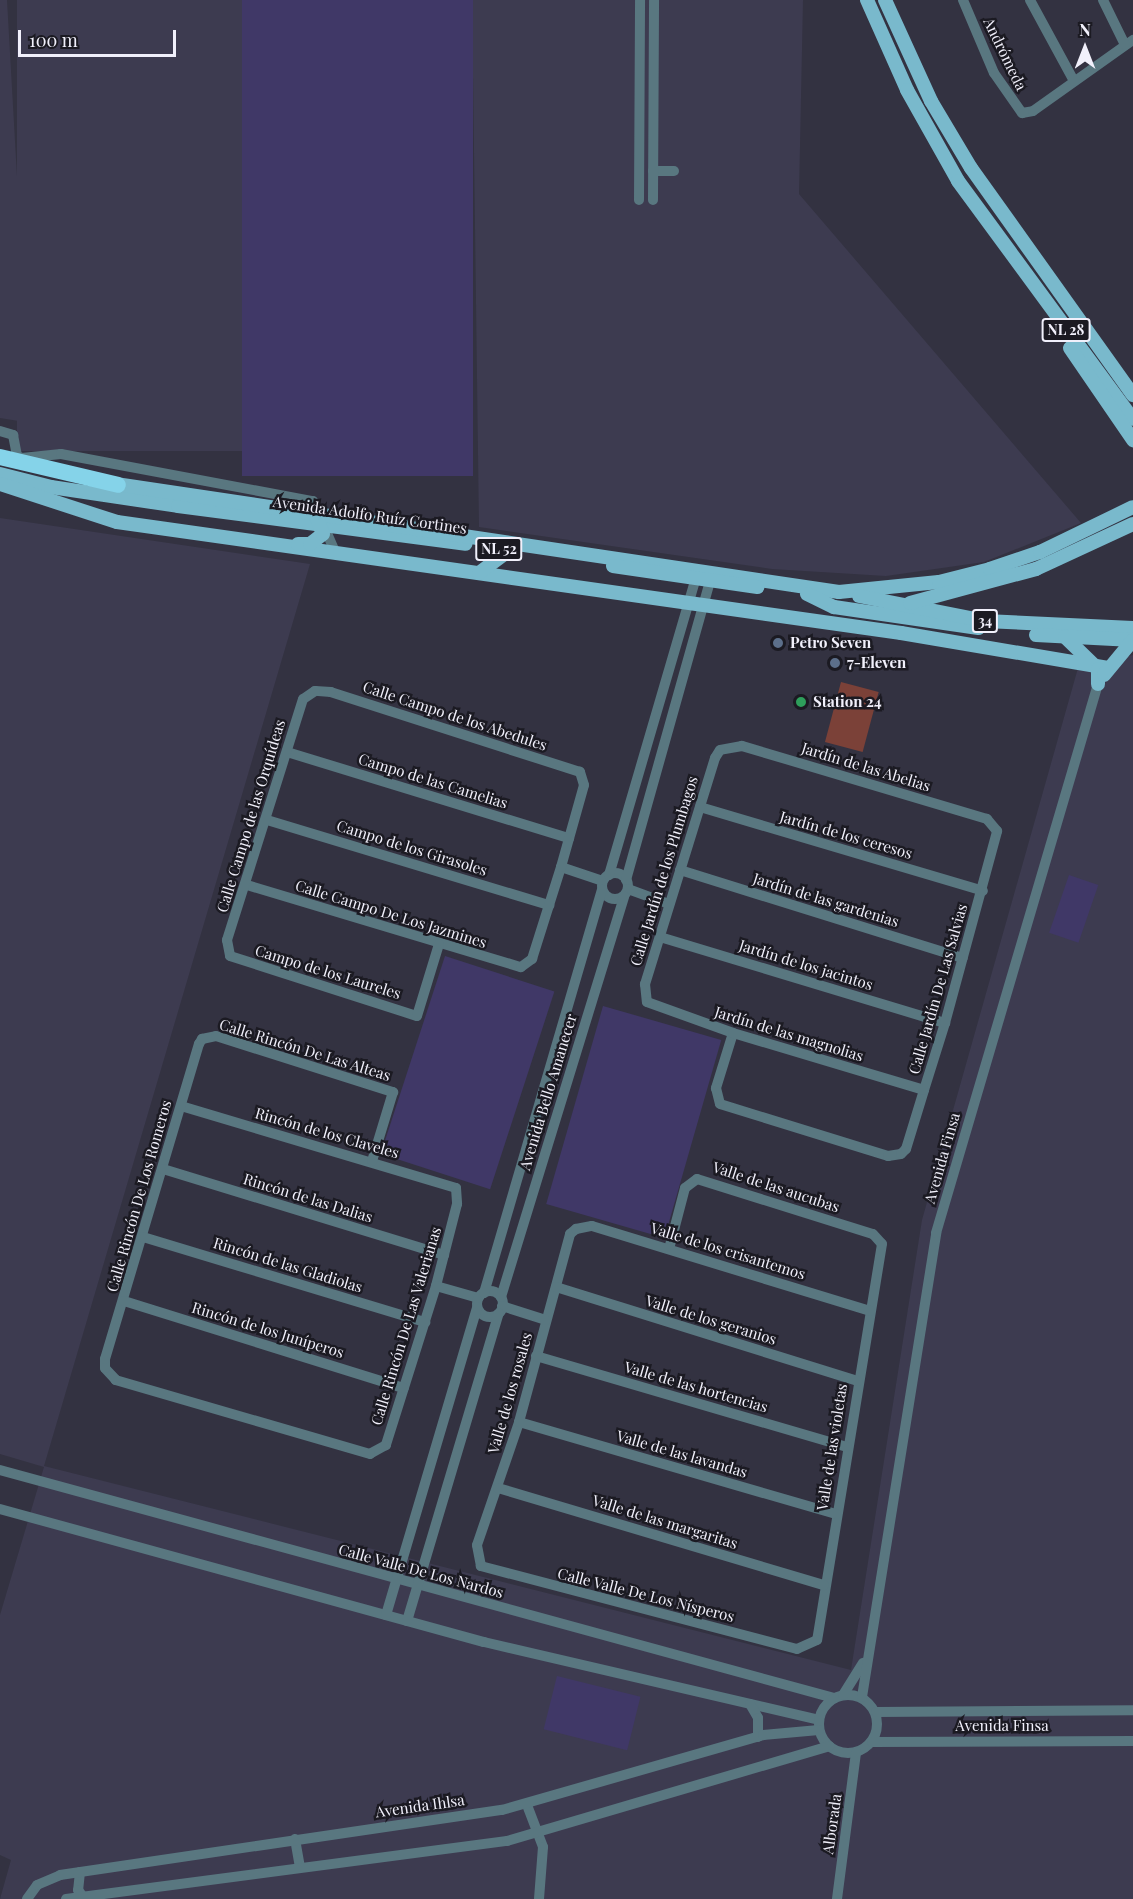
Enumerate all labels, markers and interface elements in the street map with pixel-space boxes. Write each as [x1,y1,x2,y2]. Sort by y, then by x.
street label: Andrómeda [980,15,1030,93]
scale bar [21,18,178,56]
north arrow [1055,18,1115,78]
text: N [1079,19,1091,40]
text: 100 m [29,28,78,52]
road number: NL 28 [1040,319,1092,341]
street label: Avenida Adolfo Ruíz Cortines [271,492,469,538]
road number: NL 52 [475,538,523,560]
road number: 34 [972,610,998,632]
place label: Petro Seven [790,634,871,652]
marker: Petro Seven [771,636,785,650]
place label: 7-Eleven [847,654,906,672]
marker: 7-Eleven [828,656,842,670]
street label: Calle Campo de los Abedules [360,678,550,754]
place label: Station 24 [813,693,882,711]
marker: Station 24 [794,695,808,709]
street label: Calle Campo de las Orquídeas [213,717,289,915]
street label: Jardín de las Abelias [799,739,933,795]
street label: Campo de las Camelias [356,750,510,812]
street label: Calle Jardín de los Plumbagos [626,774,702,968]
street label: Jardín de los ceresos [777,807,915,863]
street label: Campo de los Girasoles [334,816,490,880]
street label: Jardín de las gardenias [751,869,901,931]
street label: Calle Campo De Los Jazmines [293,876,489,952]
street label: Calle Jardín De Las Salvias [905,902,971,1076]
street label: Jardín de los jacintos [737,936,875,994]
street label: Campo de los Laureles [253,941,403,1003]
street label: Jardín de las magnolias [712,1003,866,1065]
street label: Avenida Bello Amanecer [516,1011,580,1173]
street label: Calle Rincón De Las Alteas [217,1015,393,1085]
street label: Calle Rincón De Los Romeros [103,1098,175,1294]
street label: Rincón de los Claveles [253,1104,401,1162]
street label: Avenida Finsa [920,1111,964,1205]
street label: Valle de las aucubas [710,1158,842,1216]
street label: Rincón de las Dalias [241,1170,375,1226]
street label: Valle de los crisantemos [648,1219,808,1283]
street label: Calle Rincón De Las Valerianas [367,1224,445,1428]
street label: Rincón de las Gladiolas [211,1234,365,1296]
street label: Valle de los geranios [643,1291,779,1349]
street label: Rincón de los Juníperos [190,1298,346,1362]
street label: Valle de los rosales [484,1330,536,1456]
street label: Valle de las hortencias [622,1358,770,1416]
street label: Valle de las violetas [813,1382,851,1512]
street label: Valle de las lavandas [614,1427,750,1481]
street label: Valle de las margaritas [590,1491,740,1553]
street label: Calle Valle De Los Nardos [336,1540,506,1602]
street label: Calle Valle De Los Nísperos [555,1564,737,1626]
street label: Avenida Finsa [955,1717,1049,1735]
street label: Avenida Ihlsa [374,1791,466,1821]
street label: Alborada [819,1793,845,1855]

